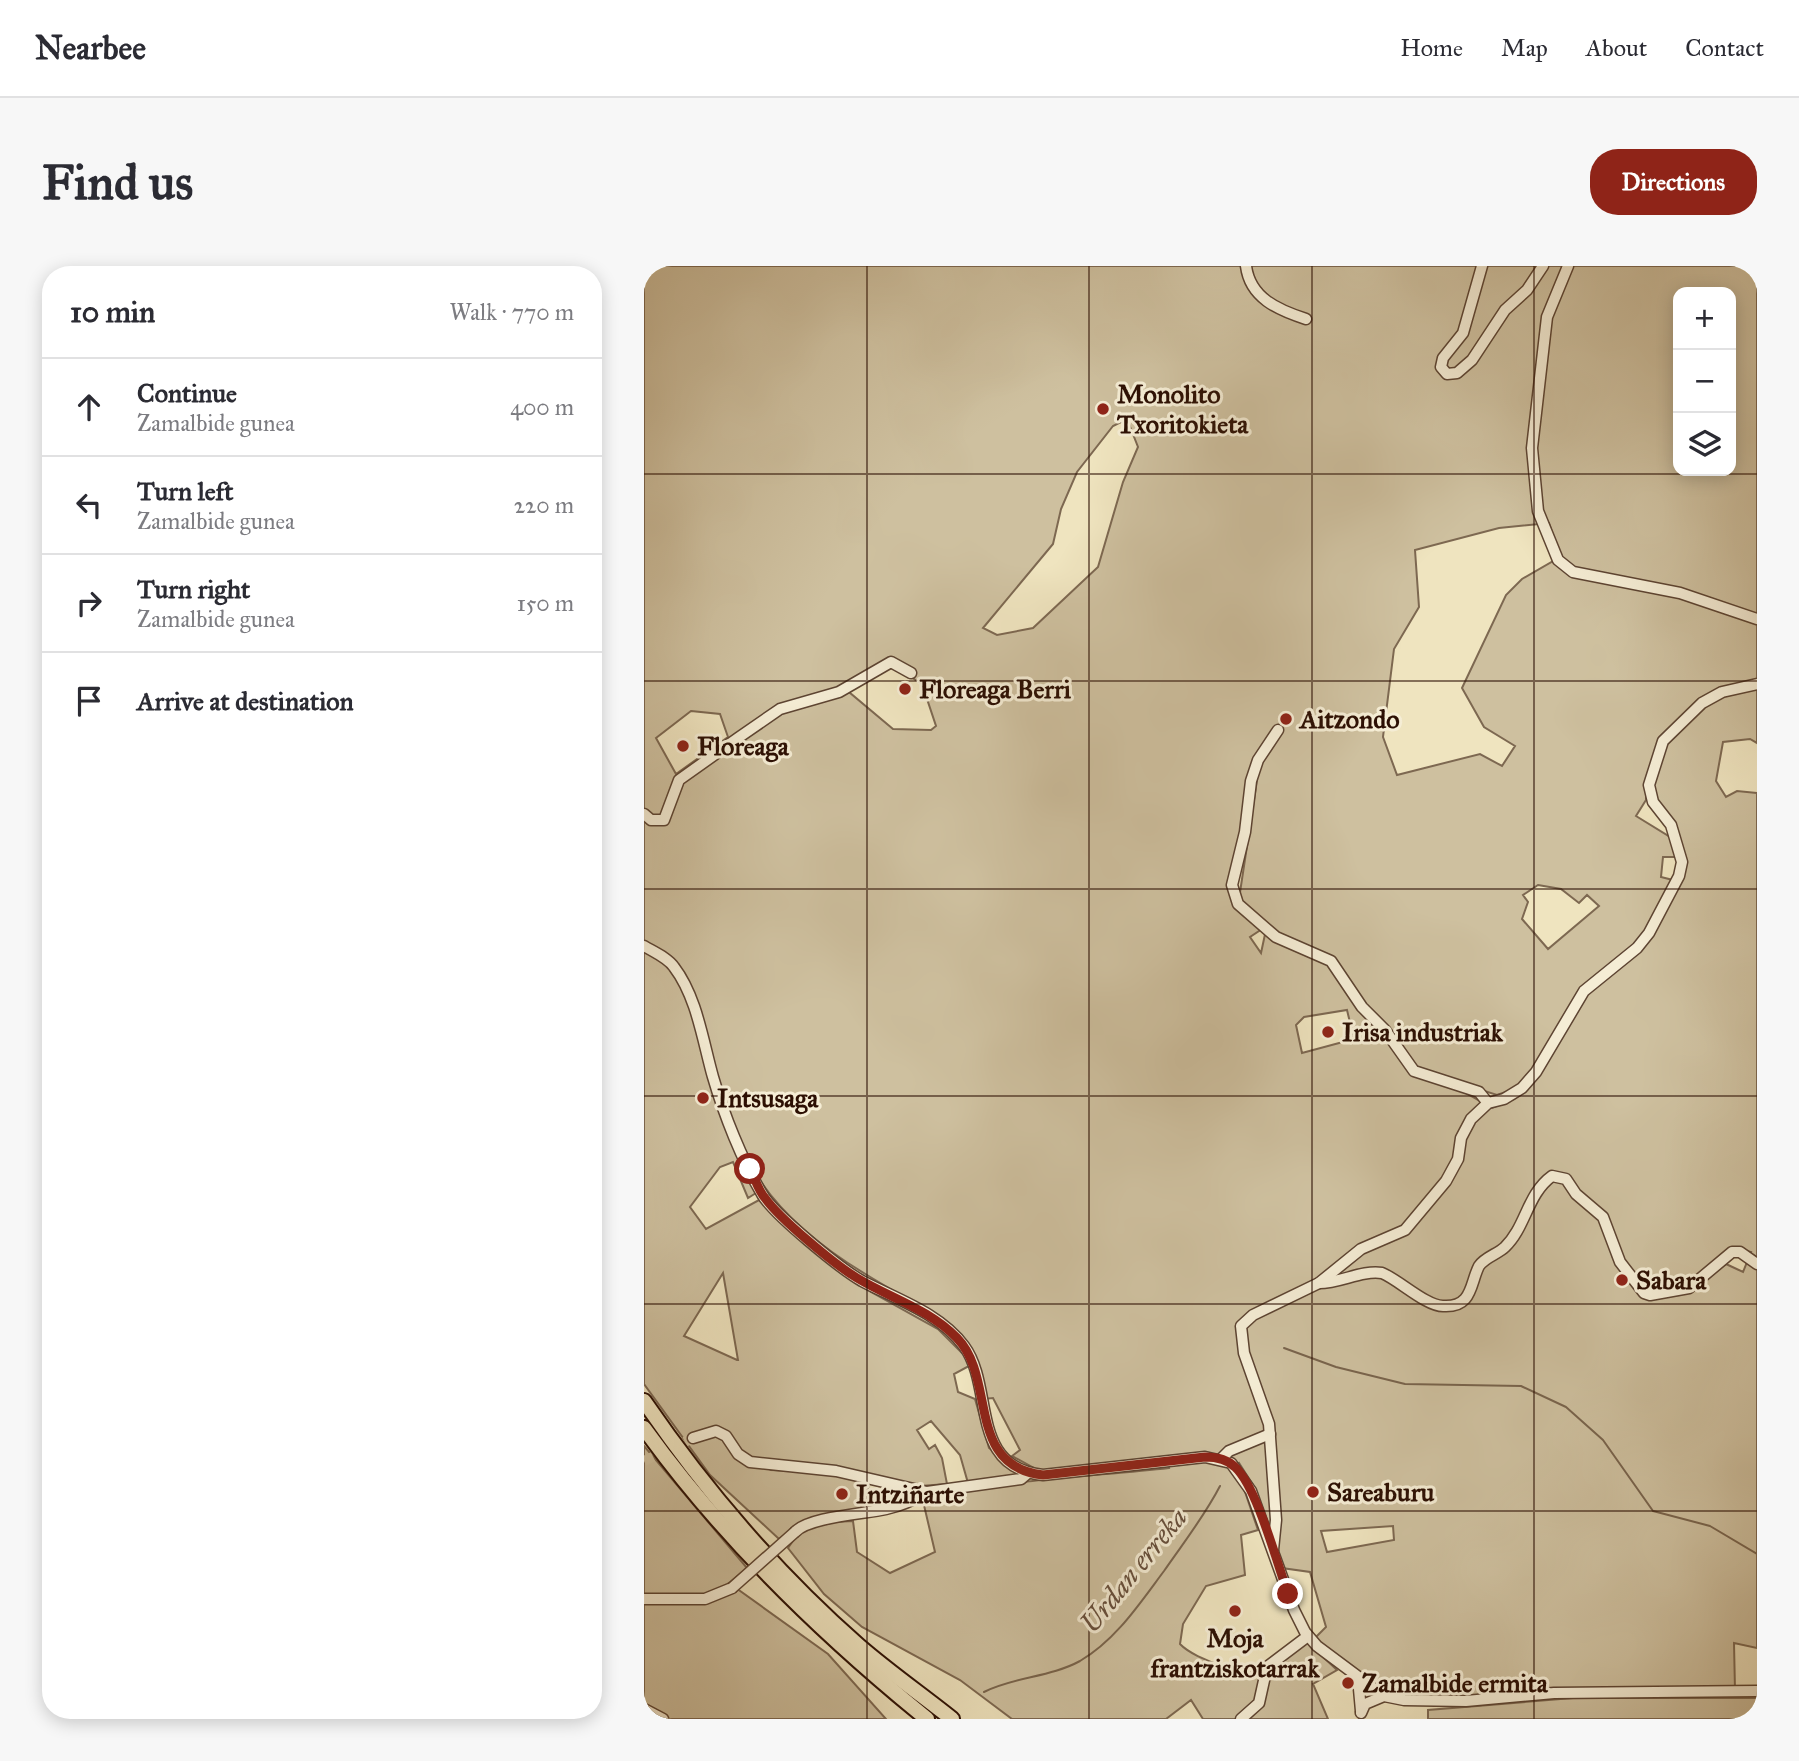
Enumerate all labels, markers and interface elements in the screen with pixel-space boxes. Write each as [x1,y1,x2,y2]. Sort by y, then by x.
text: Nearbee [35,28,146,68]
text: Home [1400,33,1463,63]
text: Map [1501,33,1548,63]
text: About [1586,33,1647,63]
text: Contact [1685,33,1764,63]
button: Directions [1590,149,1757,215]
text: Find us [42,153,193,212]
map controls [1673,287,1736,476]
button: + [1673,287,1736,350]
text: 10 min [70,294,155,330]
text: Walk · 770 m [450,298,574,326]
button: − [1673,350,1736,413]
text: Continue [137,377,237,409]
place label: Monolito Txoritokieta [1116,378,1249,440]
icon: ahead [70,388,108,426]
text: 400 m [510,393,574,421]
marker: Monolito Txoritokieta [1095,401,1111,417]
text: Zamalbide gunea [137,409,295,437]
button: layers [1673,413,1736,476]
text: Turn left [137,475,233,507]
icon: left [70,486,108,524]
text: 220 m [514,491,574,519]
text: Zamalbide gunea [137,507,295,535]
text: Turn right [137,573,250,605]
icon: right [70,584,108,622]
text: 150 m [517,589,574,617]
text: Zamalbide gunea [137,605,295,633]
place label: Floreaga Berri [919,673,1072,706]
marker: Floreaga Berri [897,681,913,697]
icon: arrive [70,682,108,720]
text: Arrive at destination [137,685,354,717]
place label: Aitzondo [1298,703,1399,735]
marker: Aitzondo [1278,711,1294,727]
place label: Floreaga [697,730,790,763]
marker: Floreaga [675,738,691,754]
place label: Irisa industriak [1342,1016,1504,1048]
marker: Irisa industriak [1320,1024,1336,1040]
place label: Intsusaga [717,1082,819,1115]
marker: Intsusaga [695,1090,711,1106]
route start [734,1153,765,1184]
place label: Sabara [1636,1264,1707,1296]
marker: Sabara [1614,1272,1630,1288]
place label: Sareaburu [1327,1476,1435,1508]
place label: Intziñarte [856,1478,964,1510]
marker: Sareaburu [1305,1484,1321,1500]
marker: Intziñarte [834,1486,850,1502]
water label: Urdan erreka [1072,1500,1195,1640]
route end [1272,1578,1303,1609]
marker: Moja frantziskotarrak [1227,1603,1243,1619]
place label: Moja frantziskotarrak [1149,1622,1320,1684]
place label: Zamalbide ermita [1362,1667,1549,1699]
marker: Zamalbide ermita [1340,1675,1356,1691]

